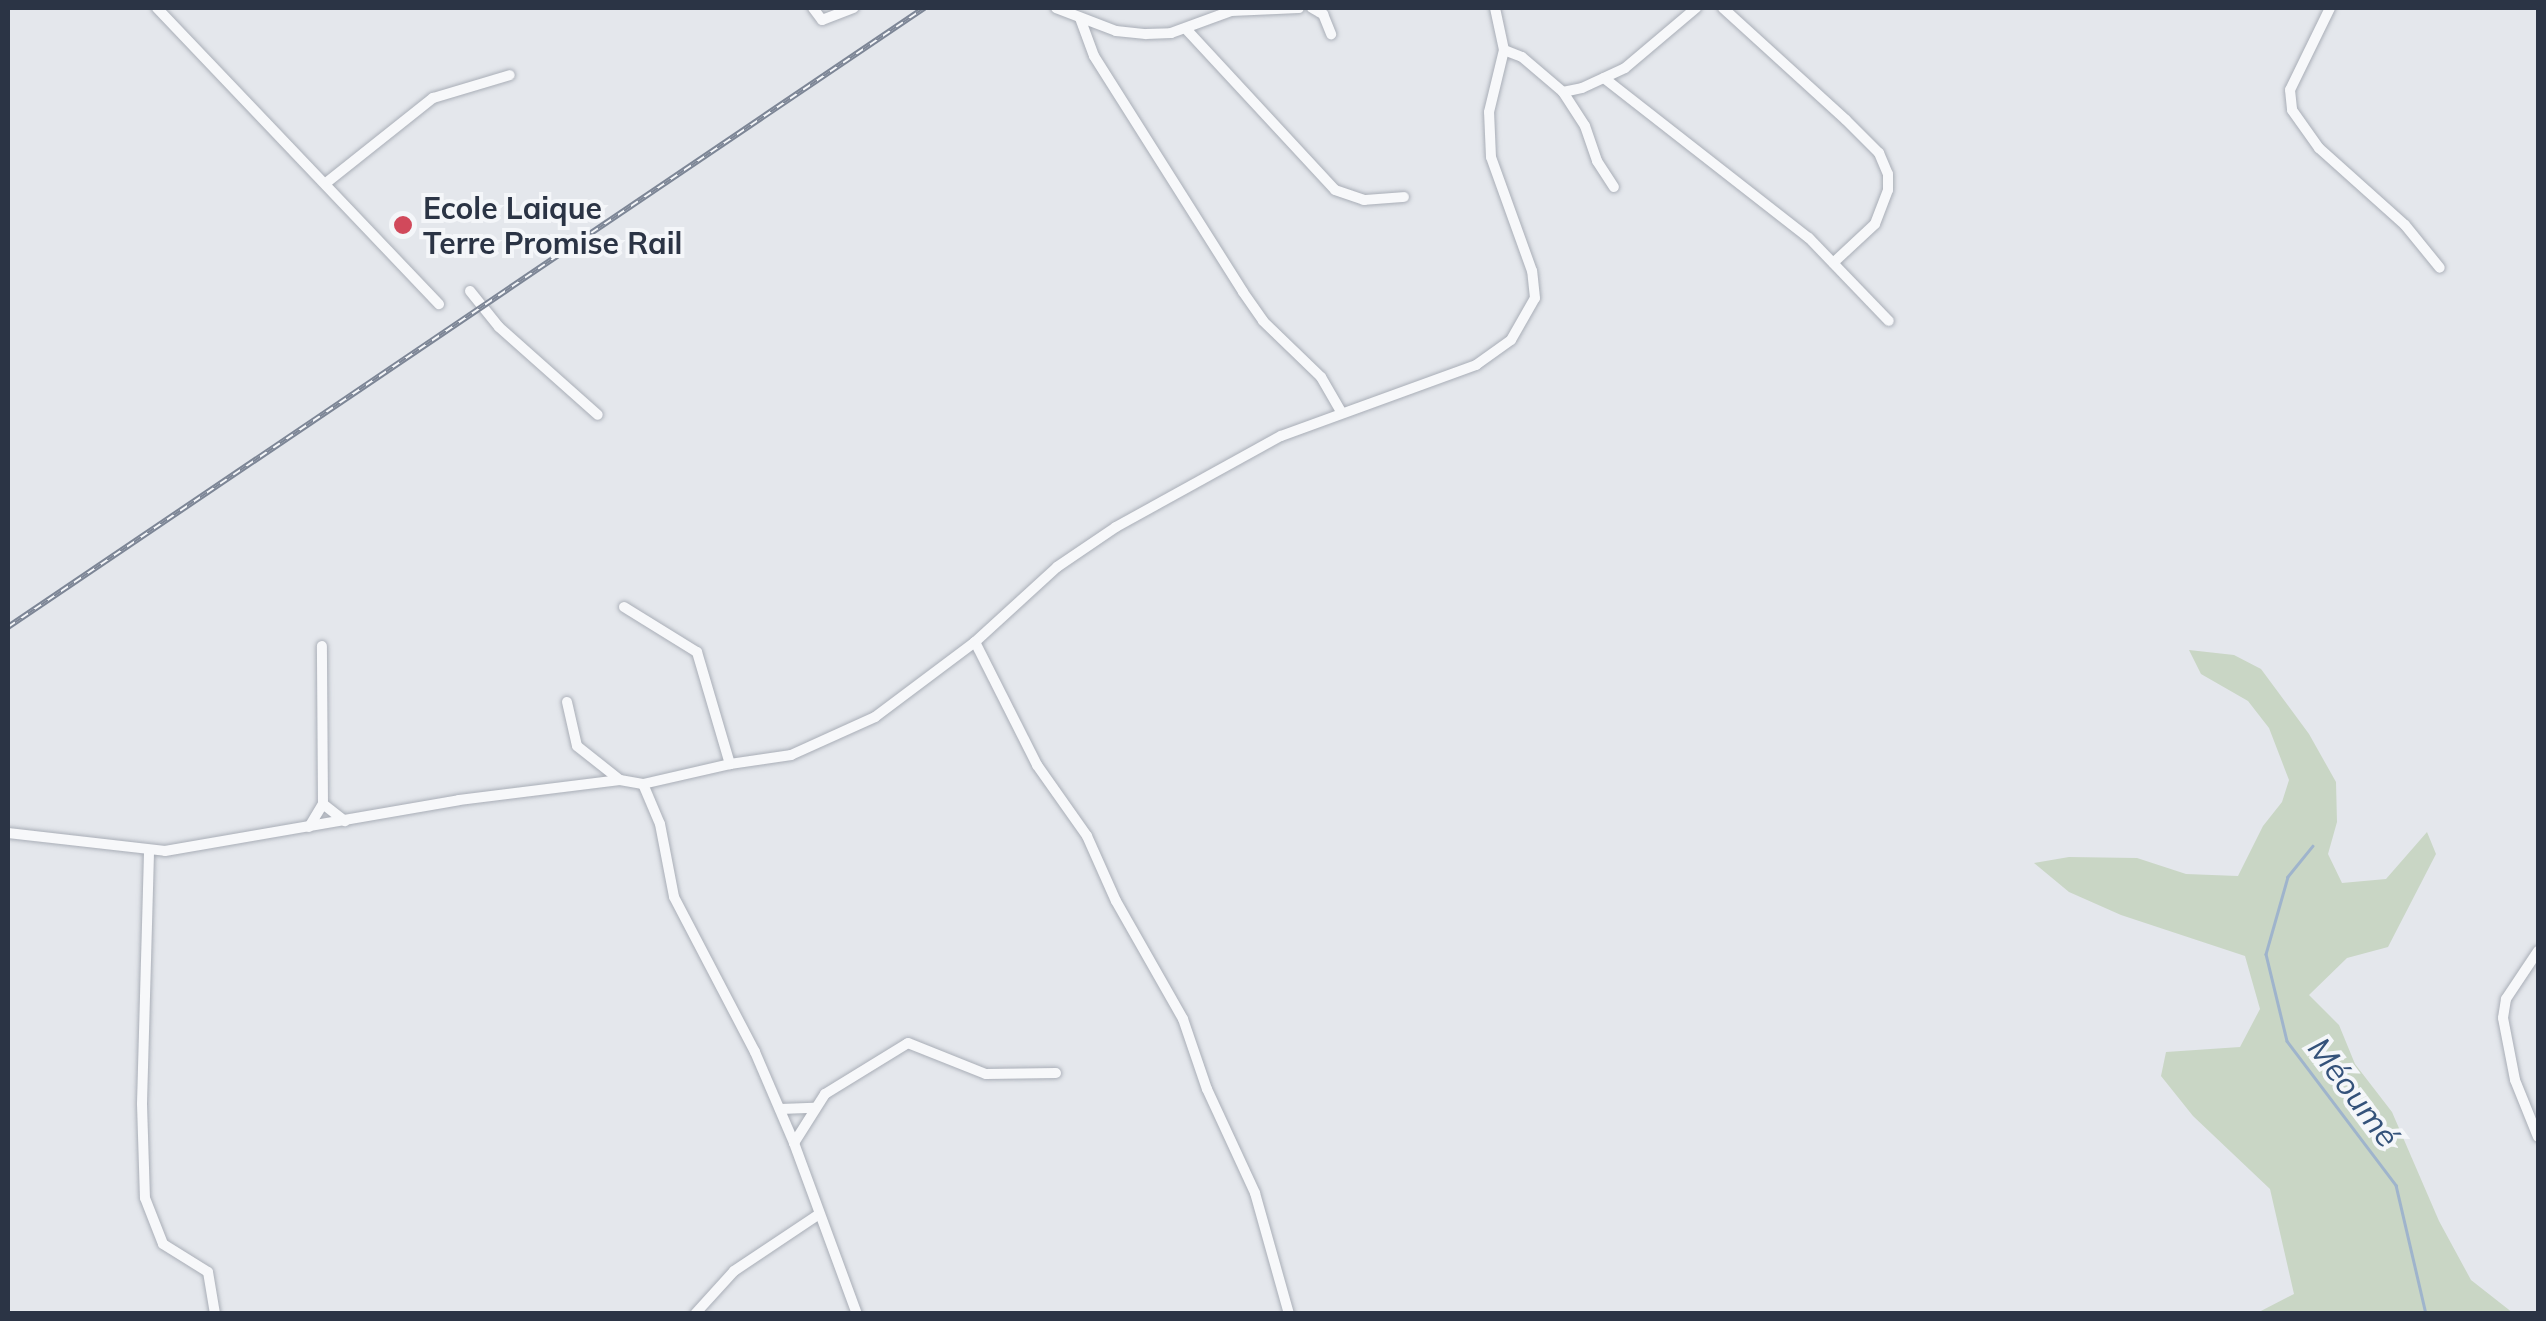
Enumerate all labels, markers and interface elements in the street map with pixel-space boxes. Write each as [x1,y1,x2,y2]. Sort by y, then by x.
place label: Ecole Laique Terre Promise Rail [423,190,682,260]
marker: Ecole Laique Terre Promise Rail [392,214,414,236]
water label: Méoumé [2300,1030,2408,1154]

